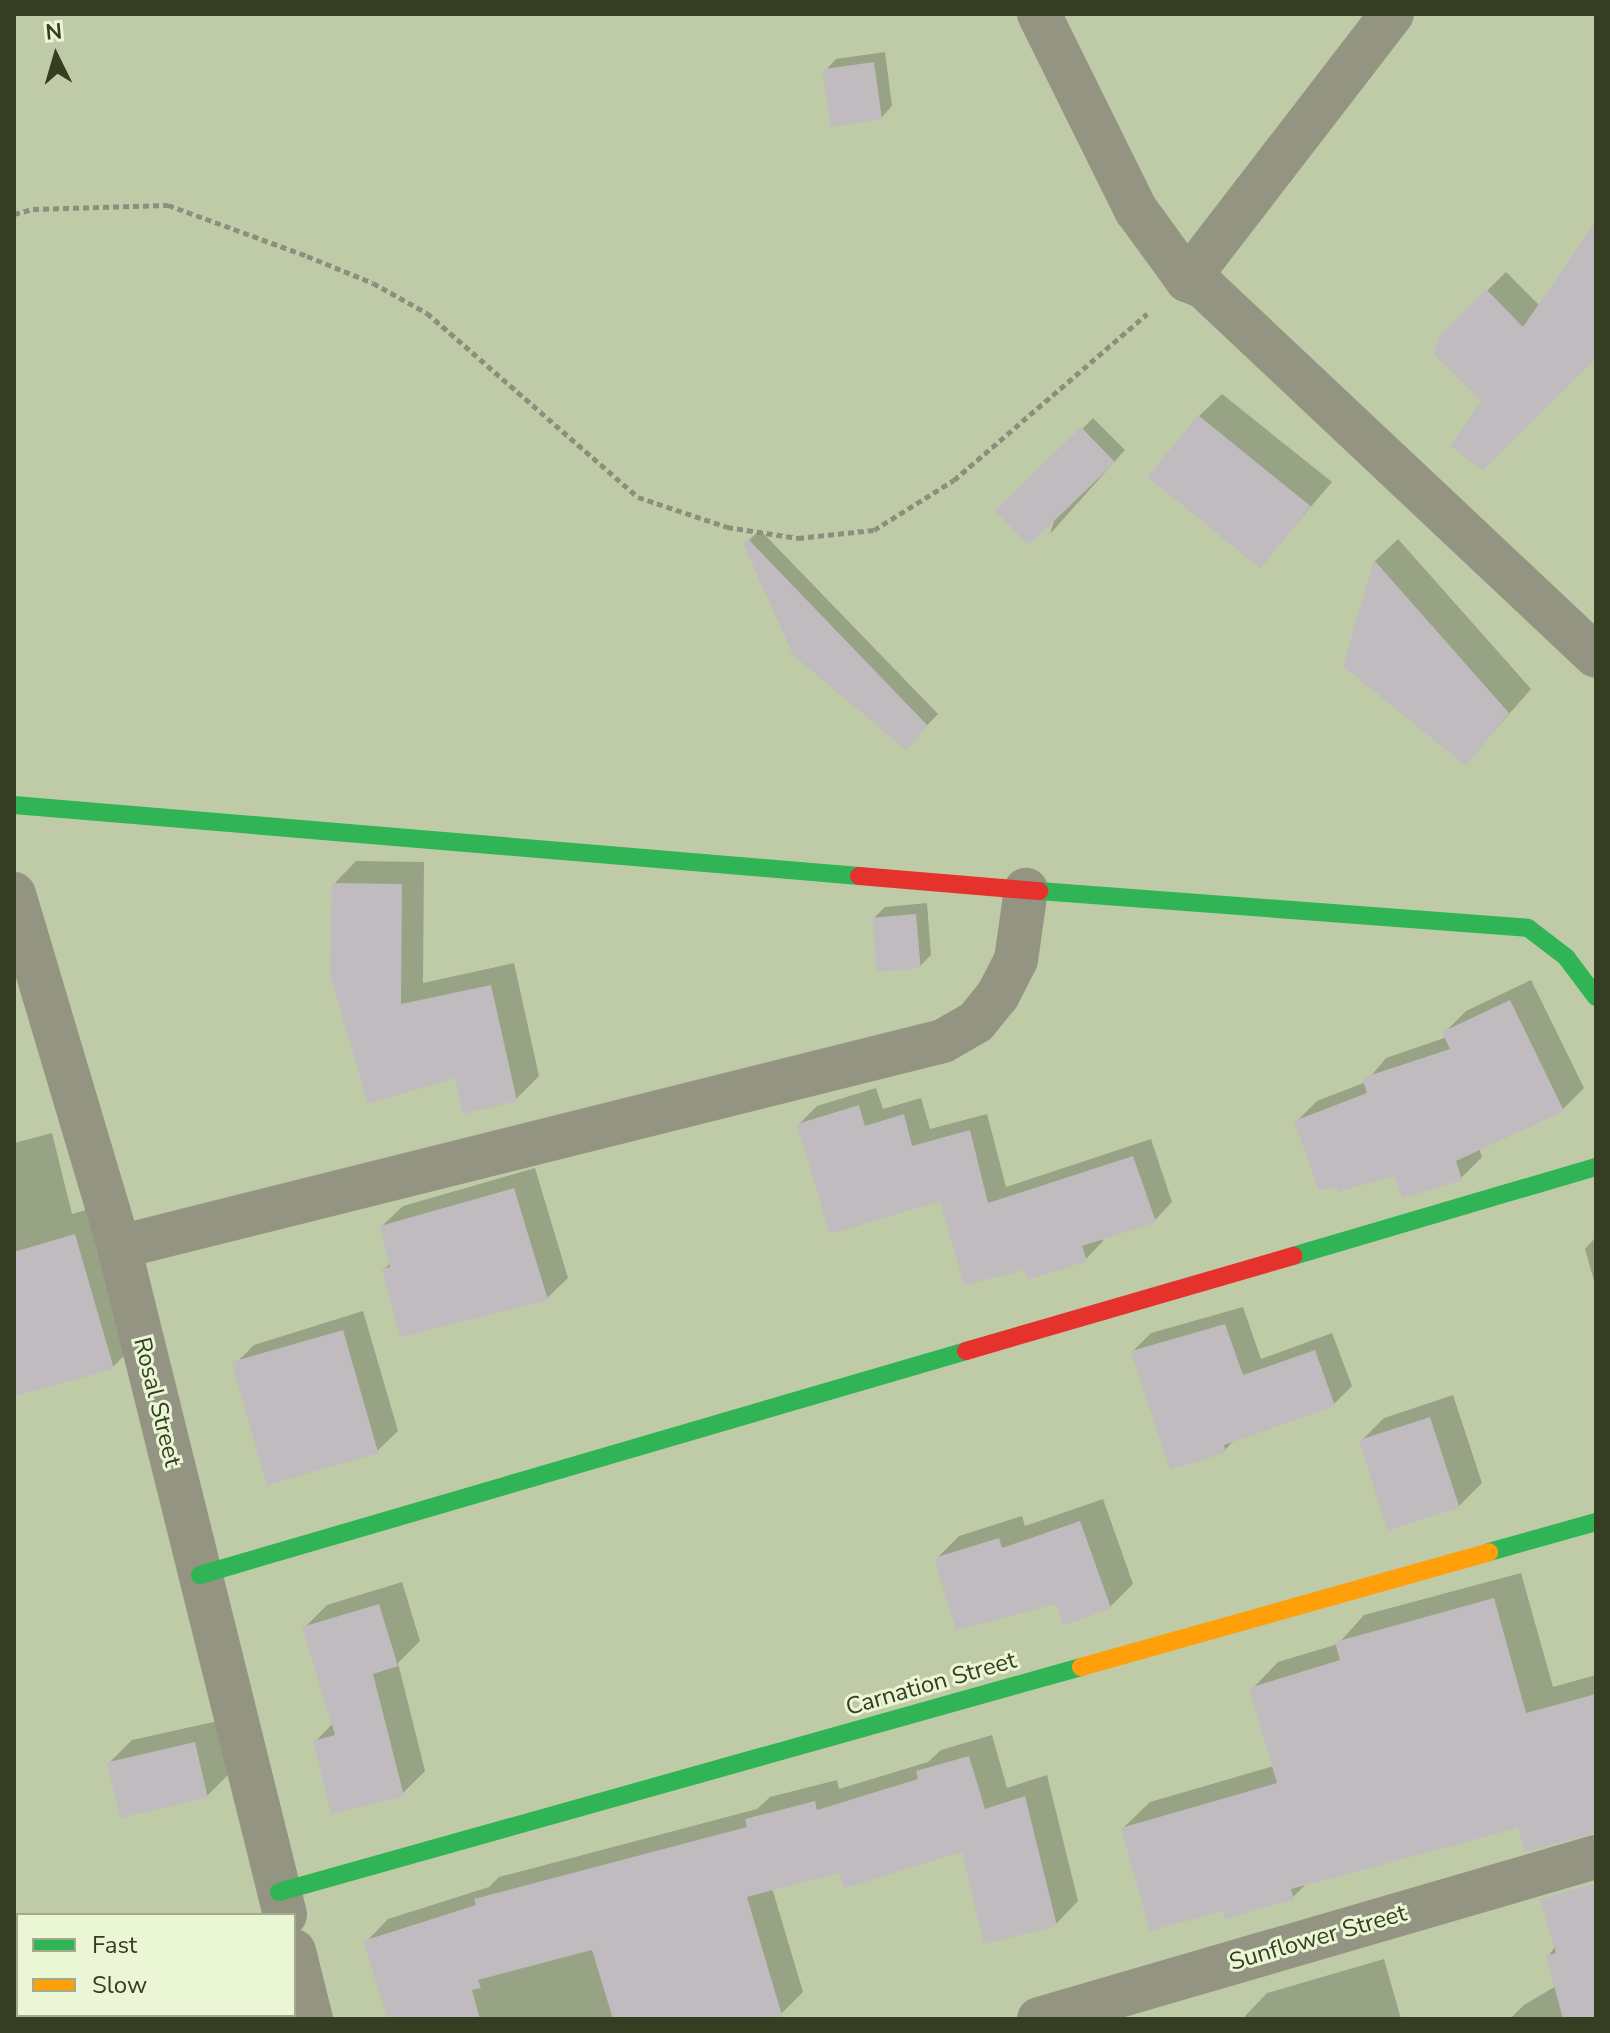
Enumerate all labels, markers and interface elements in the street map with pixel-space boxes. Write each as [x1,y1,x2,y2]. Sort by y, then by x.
north arrow [16,16,96,96]
text: N [44,16,63,48]
street label: Rosal Street [127,1334,187,1470]
street label: Carnation Street [842,1646,1020,1722]
street label: Sunflower Street [1226,1899,1410,1977]
legend [16,1913,296,2017]
text: Fast [92,1929,137,1961]
text: Slow [92,1969,147,2001]

